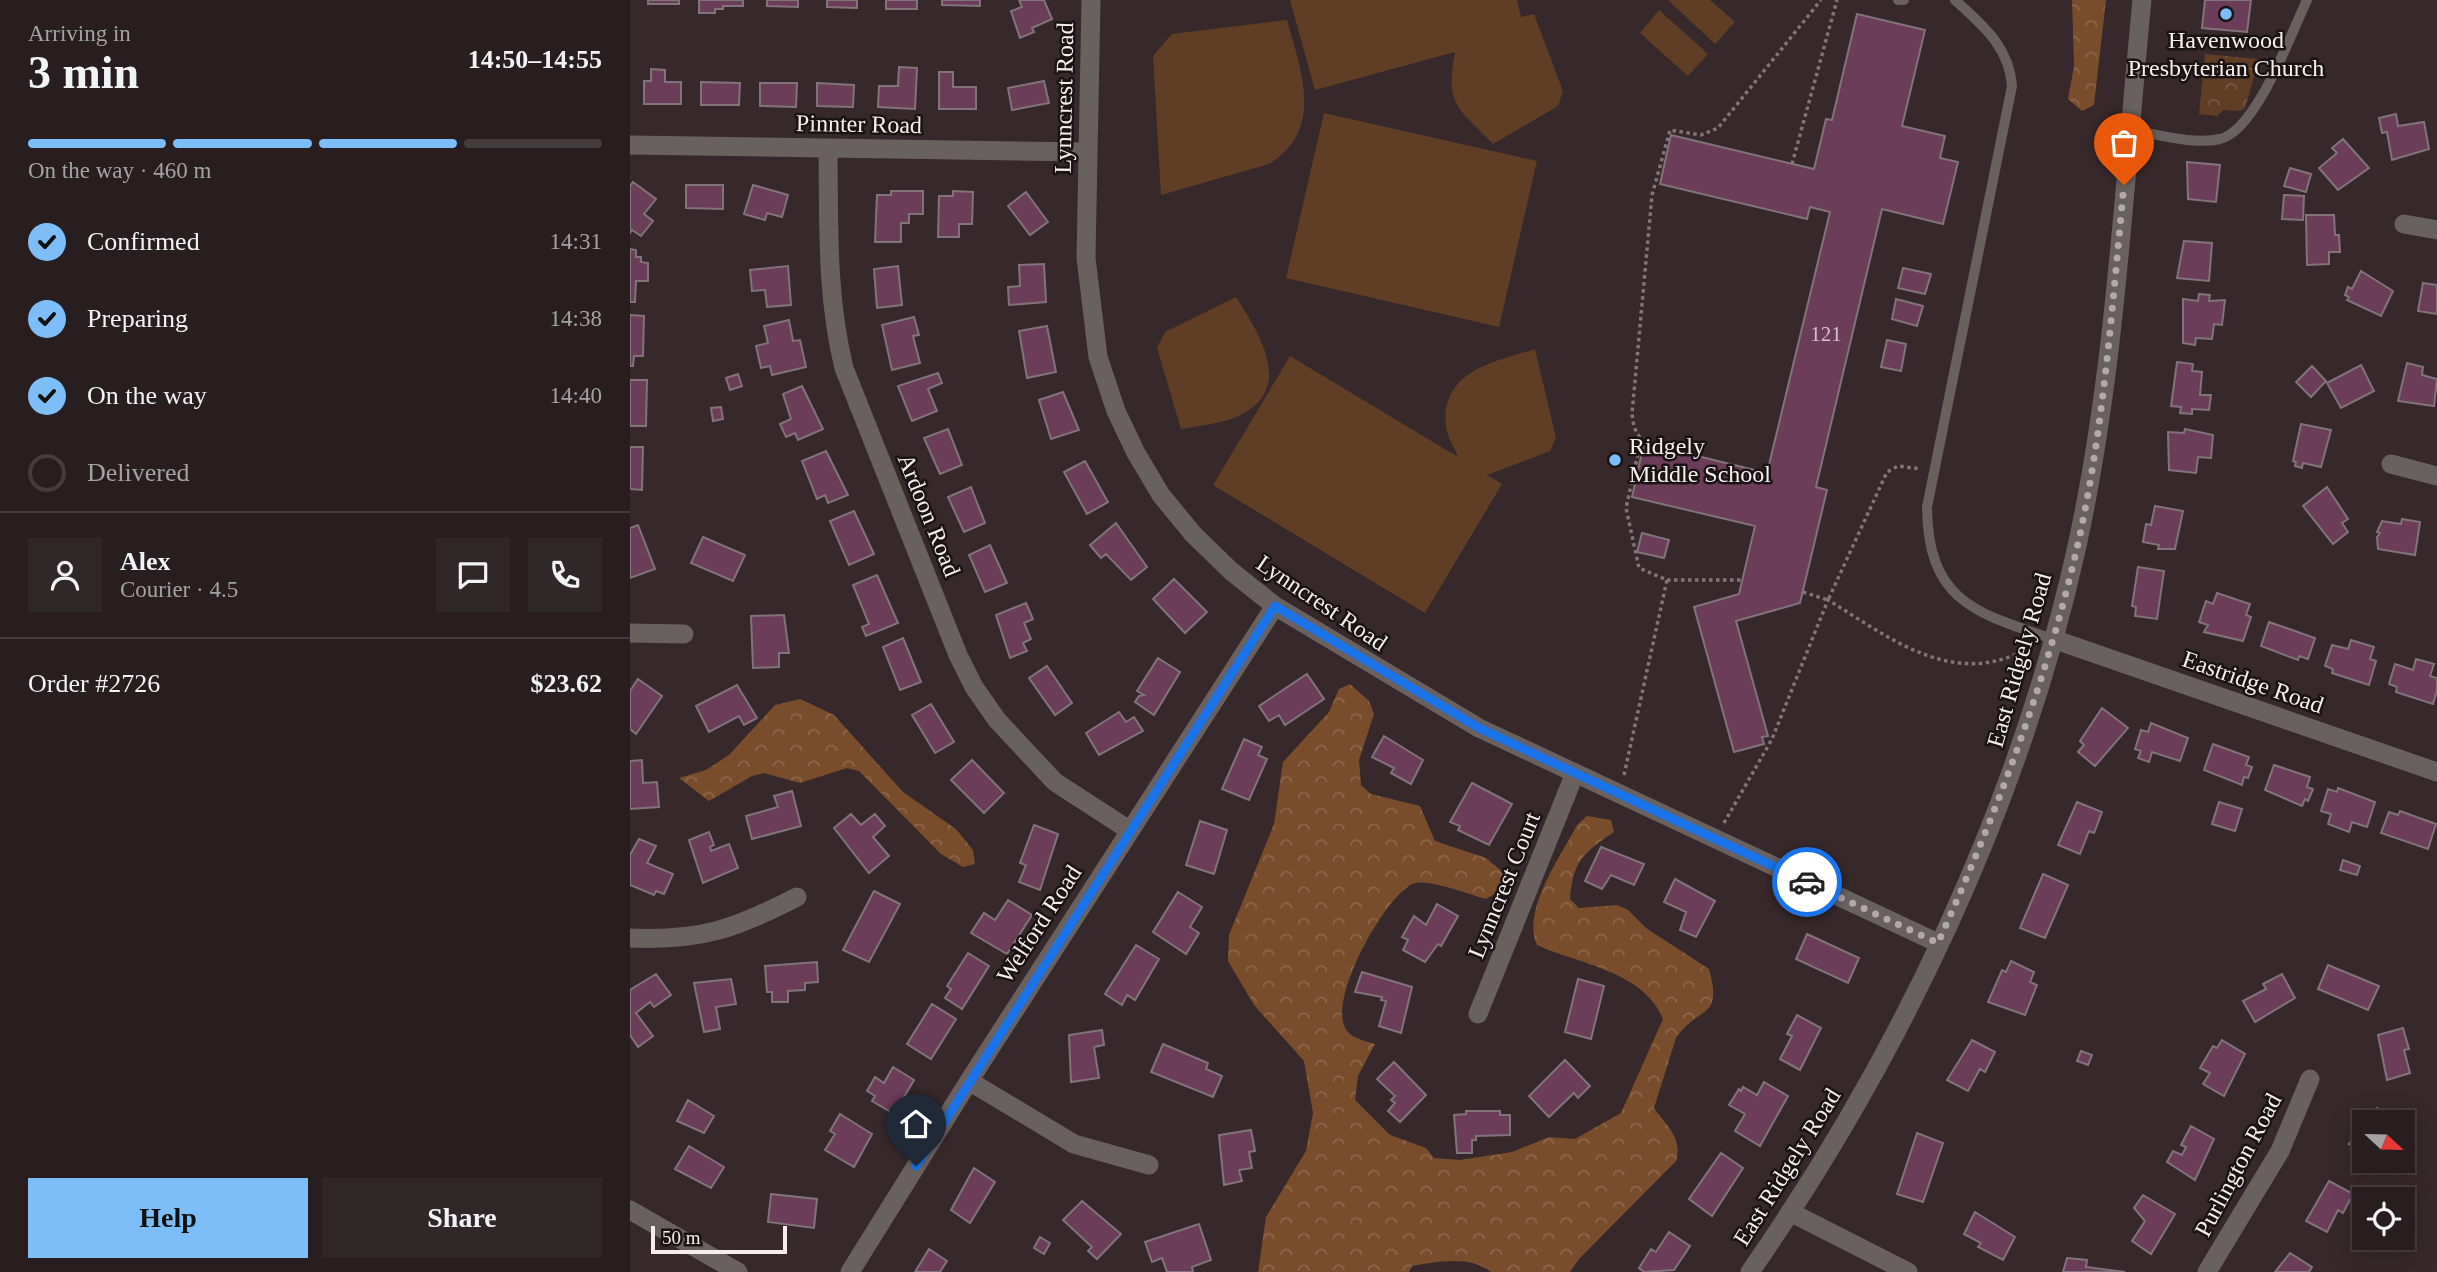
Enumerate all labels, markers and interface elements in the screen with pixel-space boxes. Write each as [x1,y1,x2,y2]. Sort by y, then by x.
marker: Havenwood Presbyterian Church [2218,6,2234,22]
text: Arriving in [28,21,131,46]
street label: Lynncrest Road [1050,22,1078,174]
place label: Havenwood Presbyterian Church [2128,27,2324,81]
text: 14:50–14:55 [468,45,602,74]
text: 3 min [28,47,139,98]
street label: Pinnter Road [796,110,922,138]
pin [2094,113,2154,185]
icon: bag [2105,124,2143,162]
text: On the way · 460 m [28,158,211,183]
icon: check [28,223,66,261]
text: Confirmed [87,227,200,256]
text: 14:31 [550,229,602,254]
icon: check [28,300,66,338]
text: Preparing [87,304,188,333]
text: 14:38 [550,306,602,331]
house number: 121 [1810,322,1842,346]
icon: check [28,377,66,415]
text: On the way [87,381,207,410]
text: 14:40 [550,383,602,408]
place label: Ridgely Middle School [1629,433,1771,487]
street label: Ardoon Road [893,450,965,580]
marker: Ridgely Middle School [1607,452,1623,468]
text: Delivered [87,458,190,487]
button: person [28,538,102,612]
button: chat [436,538,510,612]
button: phone [528,538,602,612]
text: Alex [120,547,171,576]
street label: Lynncrest Road [1252,550,1392,656]
street label: East Ridgely Road [1982,570,2056,750]
text: Courier · 4.5 [120,577,238,602]
street label: Eastridge Road [2179,646,2327,718]
text: Order #2726 [28,669,160,698]
text: $23.62 [531,669,602,698]
street label: Lynncrest Court [1463,808,1545,962]
courier [1772,847,1842,917]
street label: Welford Road [991,860,1087,988]
icon: car [1788,863,1826,901]
street label: East Ridgely Road [1728,1084,1846,1250]
street label: Purlington Road [2189,1089,2287,1241]
pin [886,1094,946,1166]
icon: home [897,1105,935,1143]
north arrow [2352,1110,2415,1172]
map controls [2352,1110,2415,1250]
button: Help [28,1178,308,1258]
button: Share [322,1178,602,1258]
button: locate [2352,1187,2415,1250]
scale bar [651,1223,788,1255]
text: 50 m [662,1227,701,1248]

